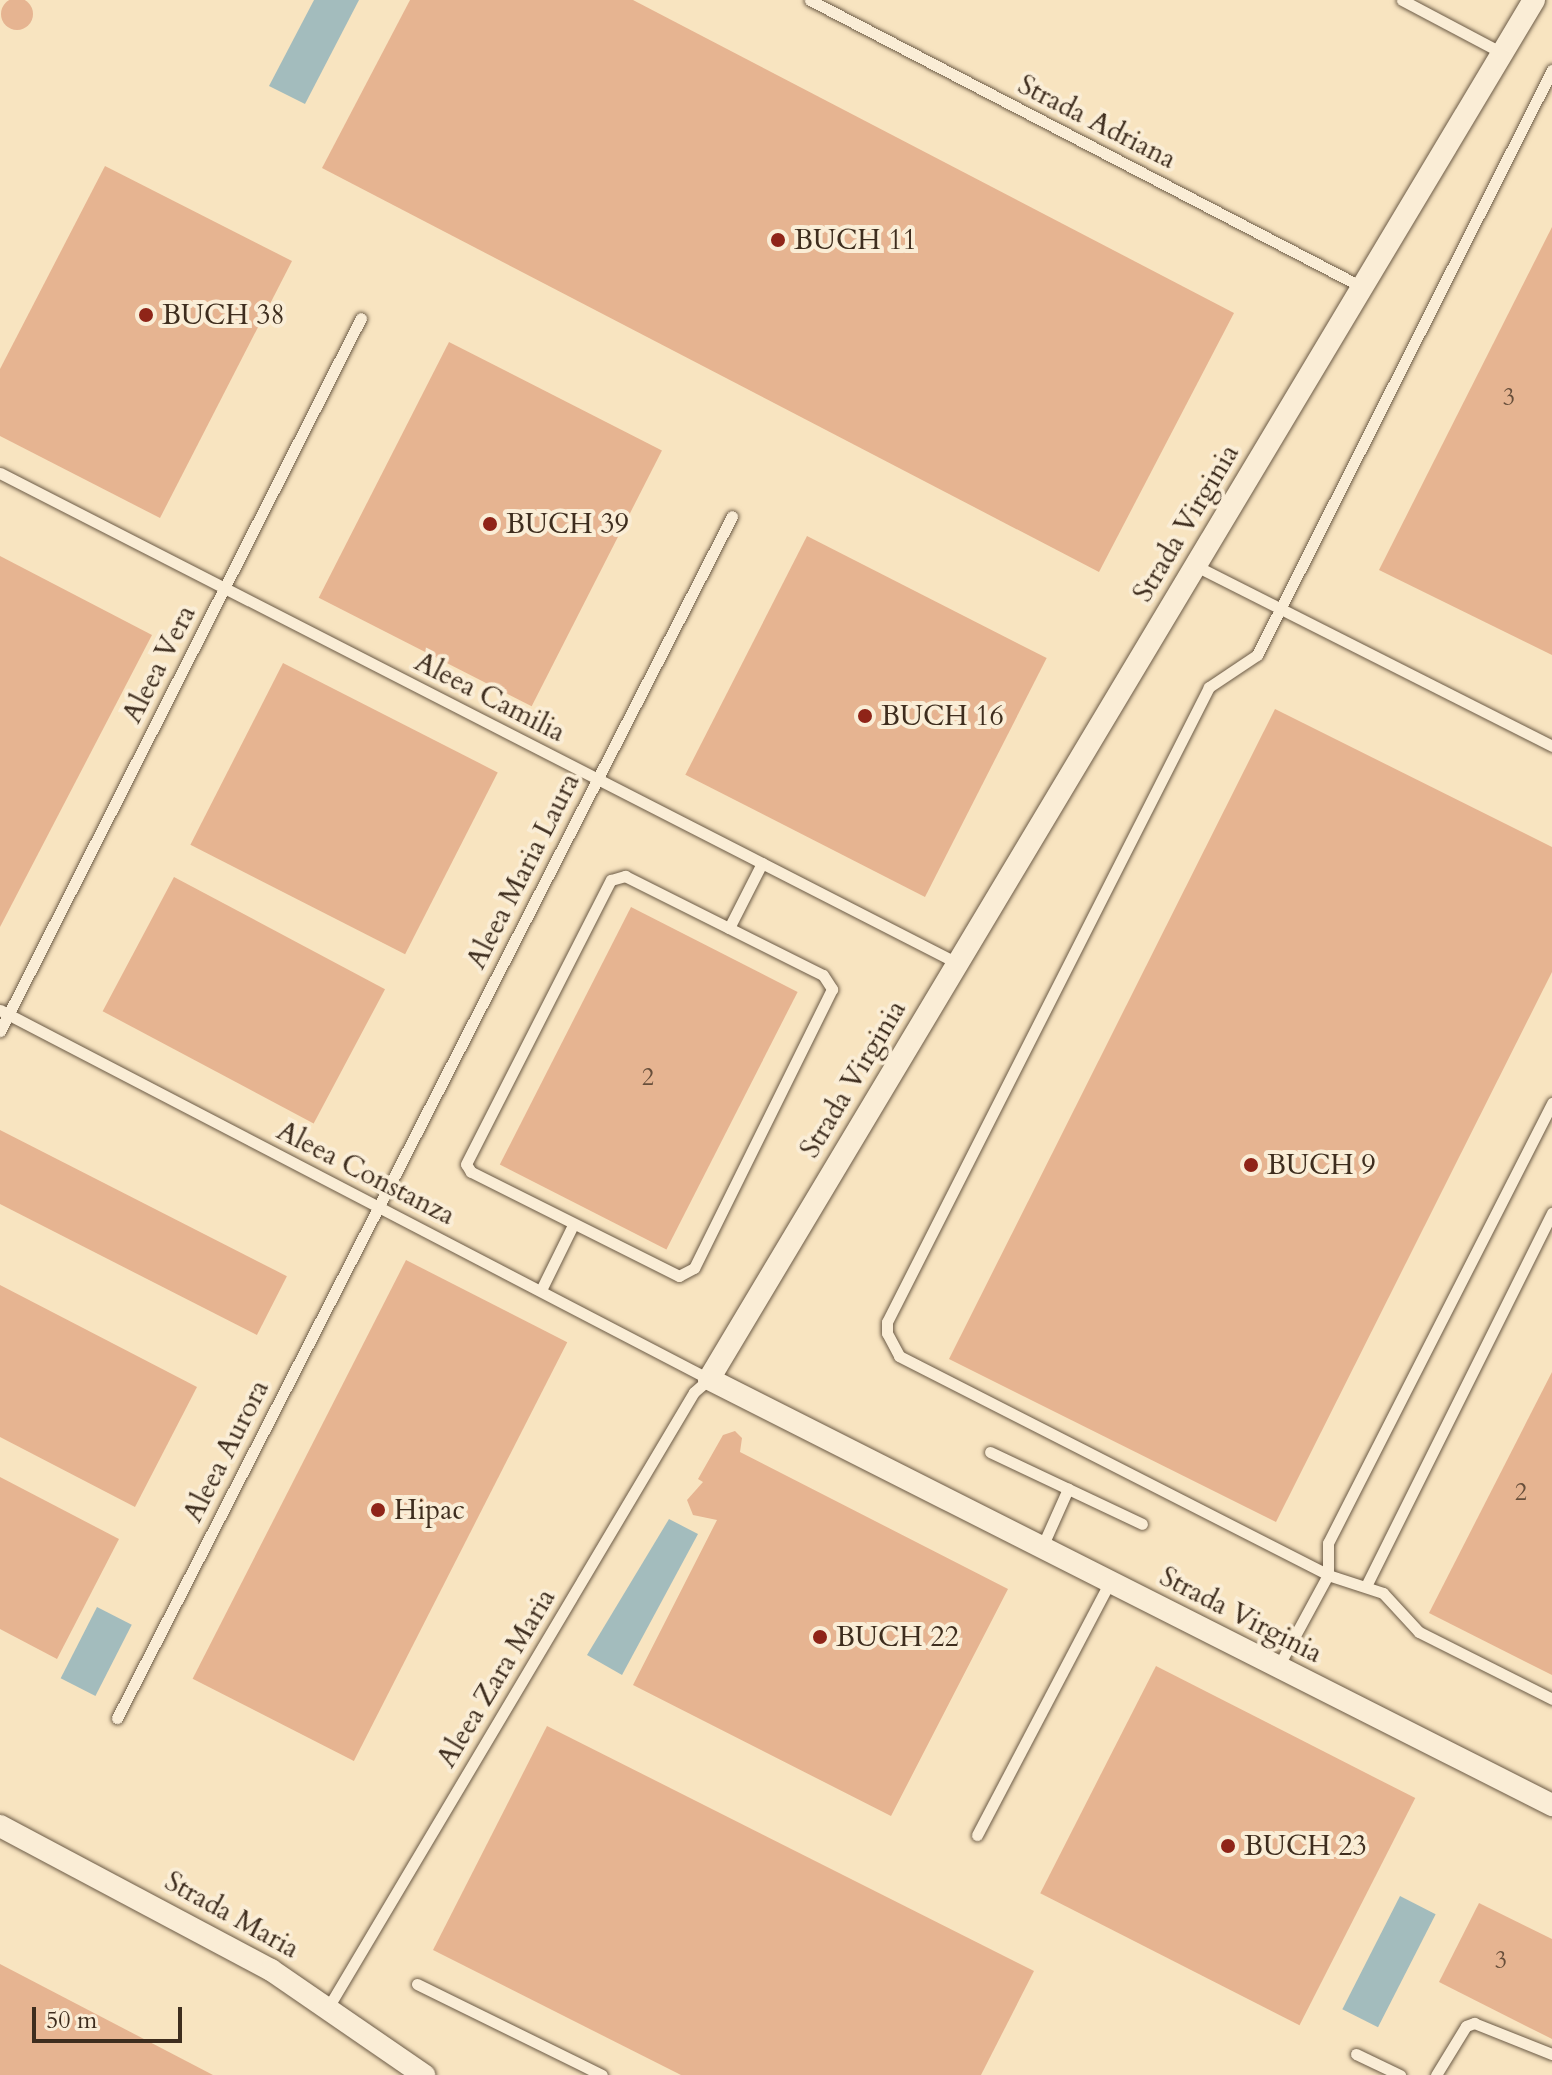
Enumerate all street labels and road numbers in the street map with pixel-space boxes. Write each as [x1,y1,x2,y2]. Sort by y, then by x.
street label: Strada Adriana [1012,68,1182,176]
street label: Strada Virginia [1126,438,1246,608]
street label: Aleea Vera [115,599,203,729]
street label: Aleea Camilia [409,645,571,749]
street label: Aleea Maria Laura [459,768,587,974]
street label: Strada Virginia [793,994,913,1164]
street label: Aleea Constanza [271,1114,461,1232]
street label: Aleea Aurora [176,1374,276,1528]
street label: Strada Virginia [1154,1560,1328,1670]
street label: Aleea Zara Maria [429,1582,563,1774]
street label: Strada Maria [159,1864,305,1966]

